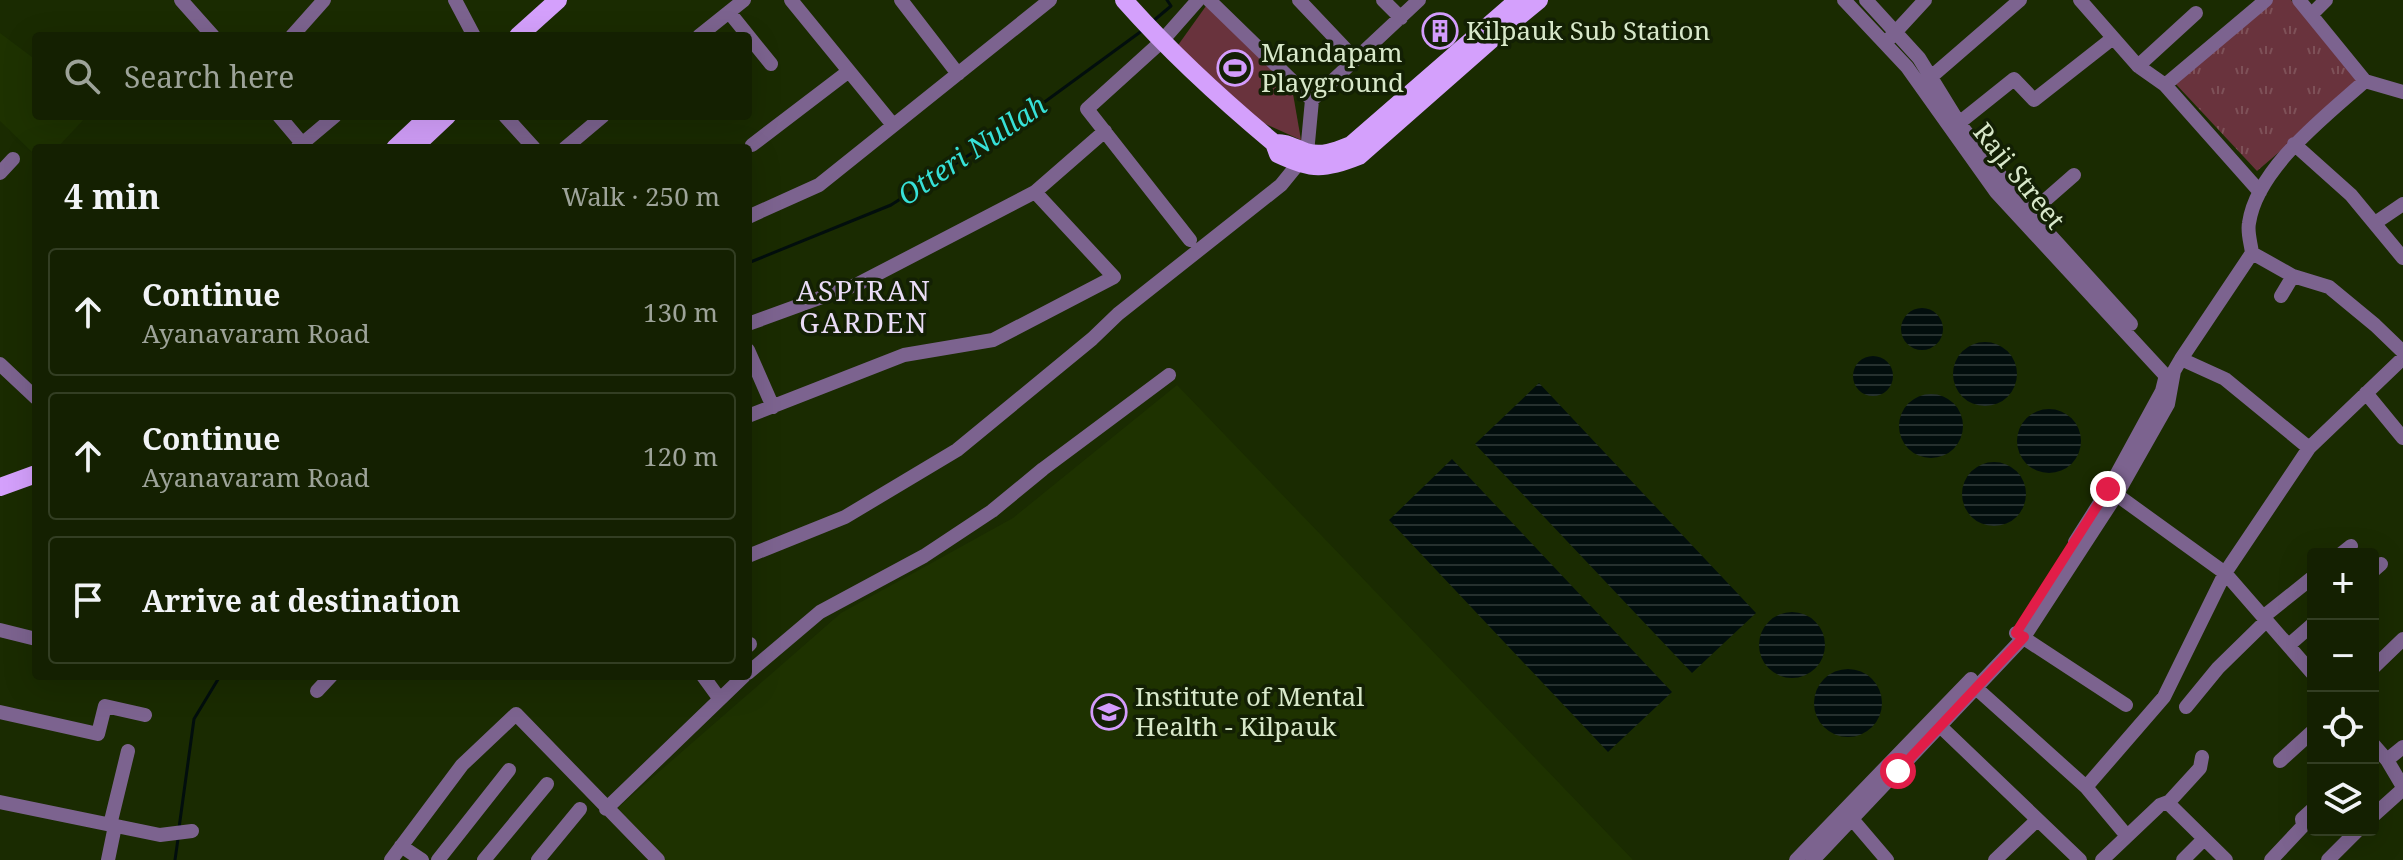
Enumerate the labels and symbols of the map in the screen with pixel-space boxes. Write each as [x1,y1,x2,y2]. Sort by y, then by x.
building icon: Kilpauk Sub Station [1421,12,1459,50]
place label: Kilpauk Sub Station [1466,12,1710,48]
place label: Mandapam Playground [1261,34,1404,100]
sports icon: Mandapam Playground [1216,49,1254,87]
water label: Otteri Nullah [889,85,1054,213]
street label: Raji Street [1966,115,2074,236]
district label: ASPIRAN GARDEN [796,271,932,341]
route end [2090,471,2126,507]
place label: Institute of Mental Health - Kilpauk [1135,678,1364,744]
school or university icon: Institute of Mental Health - Kilpauk [1090,693,1128,731]
route start [1880,753,1916,789]

